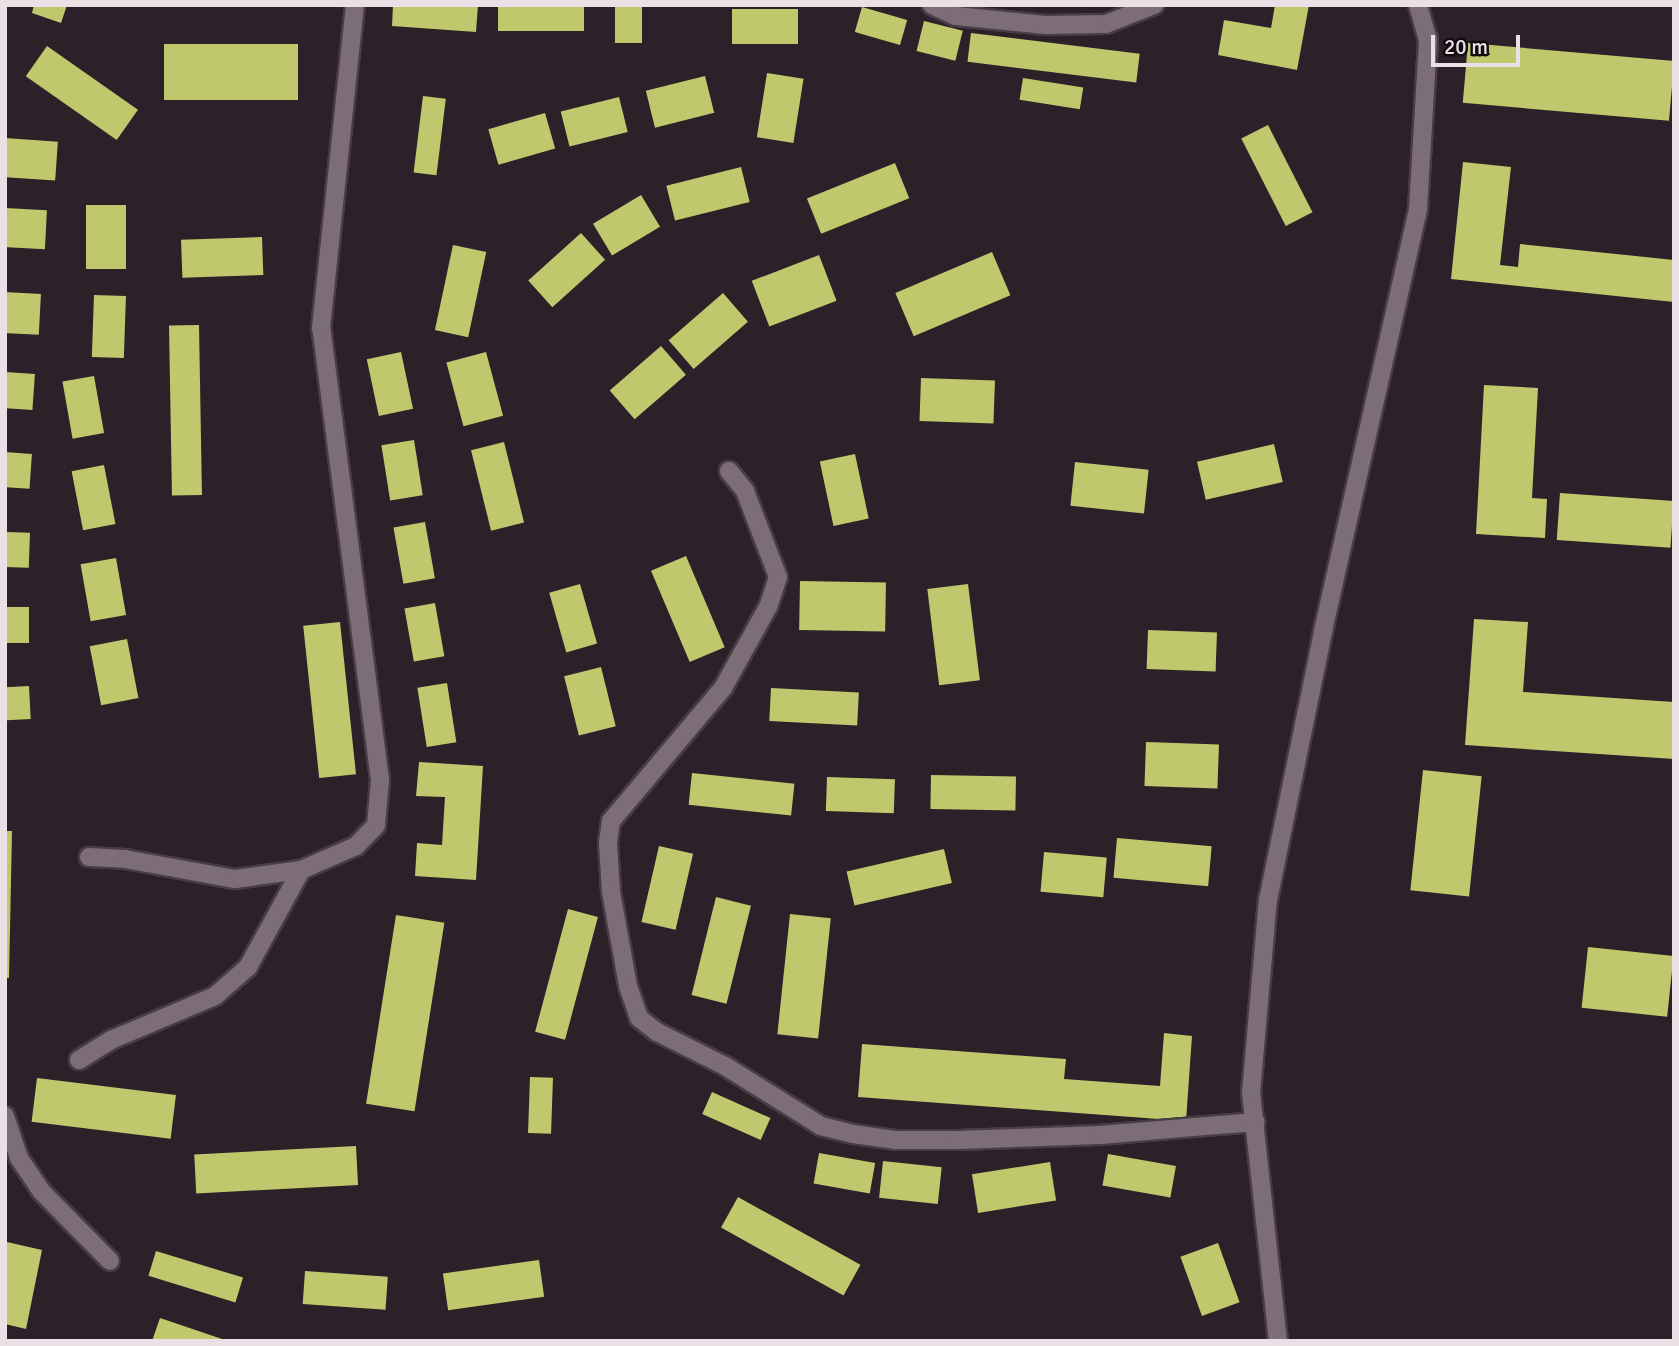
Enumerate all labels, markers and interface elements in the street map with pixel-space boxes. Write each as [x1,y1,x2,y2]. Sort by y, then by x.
scale bar [1434,21,1523,65]
text: 20 m [1444,34,1488,60]

